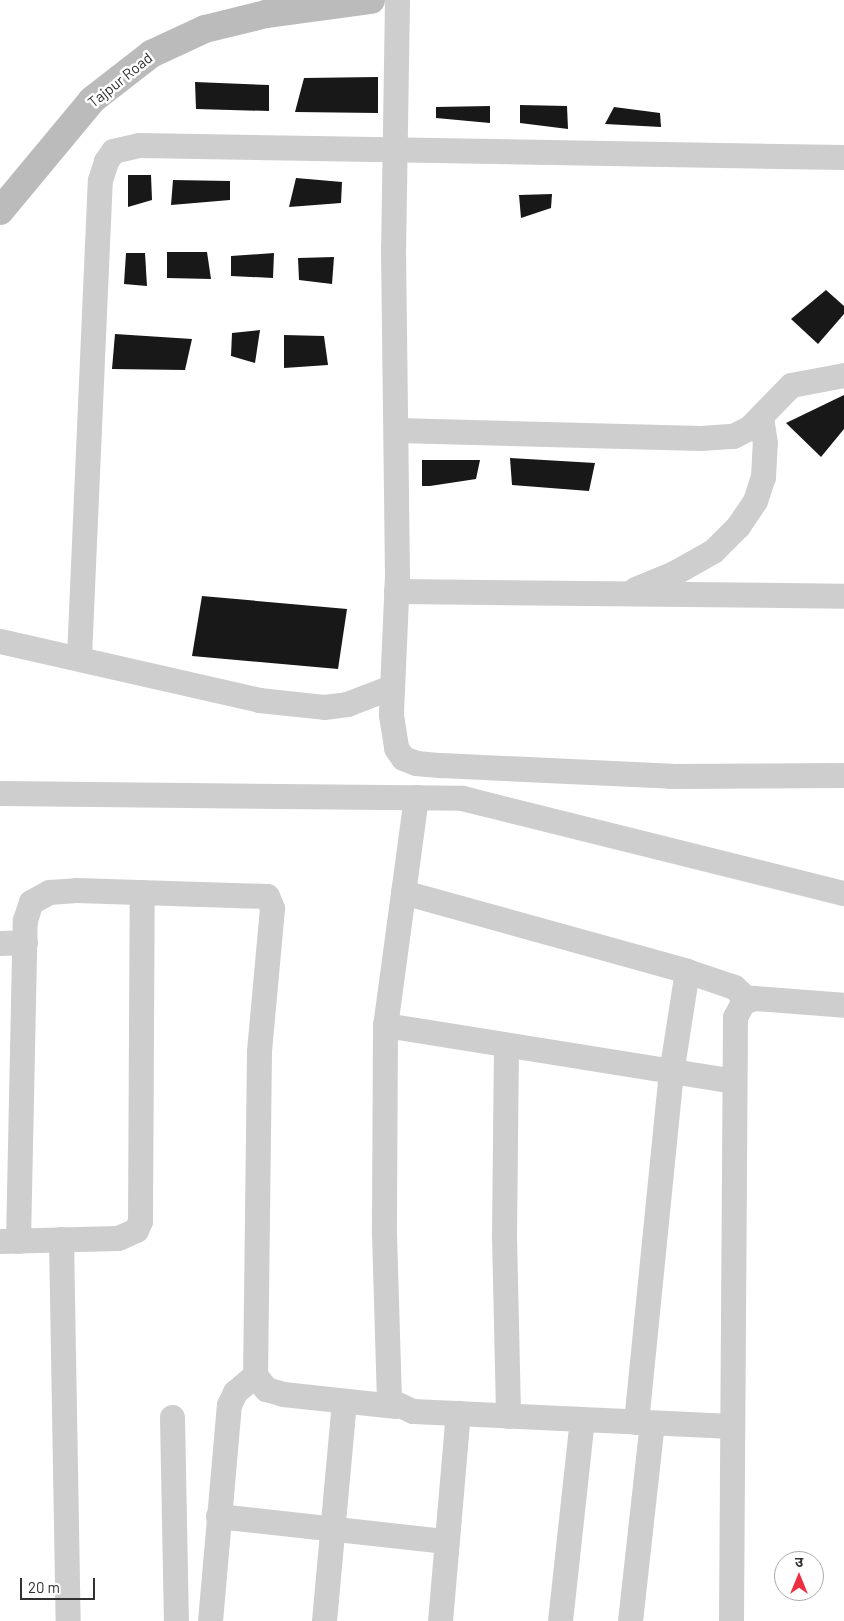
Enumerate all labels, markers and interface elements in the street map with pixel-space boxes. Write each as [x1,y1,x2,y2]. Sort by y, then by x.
street label: Tajpur Road [84,49,156,111]
north arrow [774,1551,824,1601]
text: उ [795,1553,803,1570]
scale bar [22,1568,98,1600]
text: 20 m [28,1578,60,1596]

